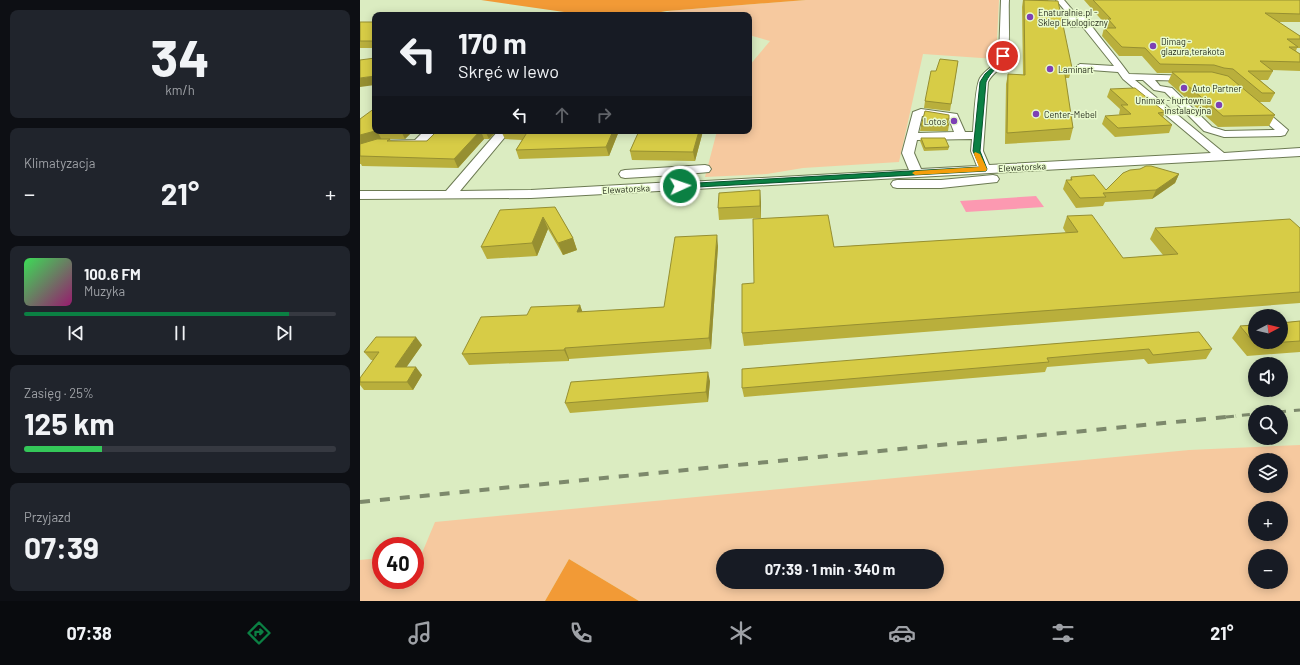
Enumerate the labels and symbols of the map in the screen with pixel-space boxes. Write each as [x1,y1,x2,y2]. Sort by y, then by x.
place label: Enaturalnie.pl - Sklep Ekologiczny [1038,7,1108,28]
marker: Enaturalnie.pl - Sklep Ekologiczny [1025,12,1035,22]
place label: Dimag - glazura,terakota [1161,36,1224,57]
pin [986,39,1020,73]
marker: Dimag - glazura,terakota [1148,41,1158,51]
marker: Laminart [1045,64,1055,74]
place label: Laminart [1058,64,1094,75]
marker: Auto Partner [1179,83,1189,93]
place label: Auto Partner [1192,83,1242,94]
place label: Unimax - hurtownia instalacyjna [1135,95,1211,116]
marker: Unimax - hurtownia instalacyjna [1214,100,1224,110]
marker: Center-Mebel [1031,109,1041,119]
place label: Center-Mebel [1044,109,1097,120]
place label: Lotos [924,116,946,127]
marker: Lotos [949,116,959,126]
street label: Elewatorska [998,160,1046,174]
position arrow [659,165,701,207]
street label: Elewatorska [602,182,650,196]
north arrow [1248,309,1288,349]
speed limit sign: 40 [372,537,424,589]

